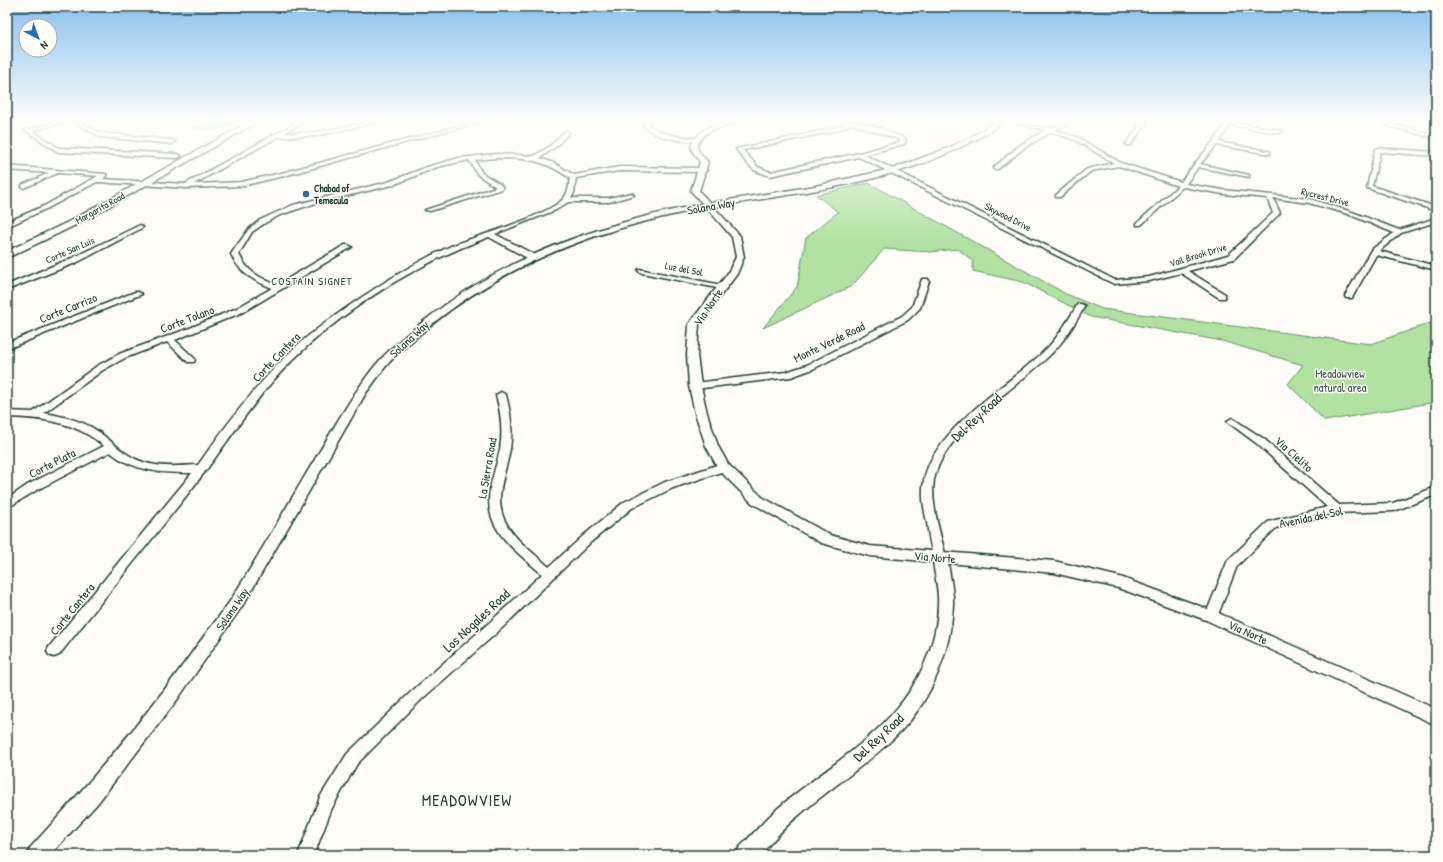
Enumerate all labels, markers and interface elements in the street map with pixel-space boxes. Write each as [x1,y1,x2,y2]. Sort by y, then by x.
north arrow [18,18,58,58]
text: N [38,38,51,53]
place label: Chabad of Temecula [313,182,350,207]
street label: Rycrest Drive [1300,185,1350,209]
street label: Margarita Road [73,189,127,227]
marker: Chabad of Temecula [301,189,311,199]
street label: Solana Way [686,193,736,219]
street label: Skywood Drive [982,200,1034,234]
street label: Corte San Luis [43,233,97,267]
street label: Vail Brook Drive [1168,240,1228,270]
street label: Luz del Sol [664,259,704,279]
district label: COSTAIN SIGNET [271,274,353,288]
street label: Via Norte [689,285,727,329]
street label: Corte Carrizo [37,289,100,327]
street label: Corte Tolano [158,301,216,337]
street label: Solana Way [386,316,432,362]
street label: Monte Verde Road [791,317,868,367]
street label: Corte Cantera [248,328,304,385]
park label: Meadowview natural area [1313,365,1367,396]
street label: Del Rey Road [946,388,1007,446]
street label: Via Cielito [1271,432,1317,476]
street label: La Sierra Road [473,436,501,500]
street label: Corte Plata [26,444,78,482]
street label: Avenida del Sol [1278,502,1345,532]
street label: Via Norte [914,547,957,567]
street label: Corte Cantera [46,579,98,639]
street label: Solana Way [211,584,253,634]
street label: Los Nogales Road [438,584,515,657]
street label: Via Norte [1226,616,1271,648]
street label: Del Rey Road [848,708,909,766]
district label: MEADOWVIEW [422,789,512,811]

